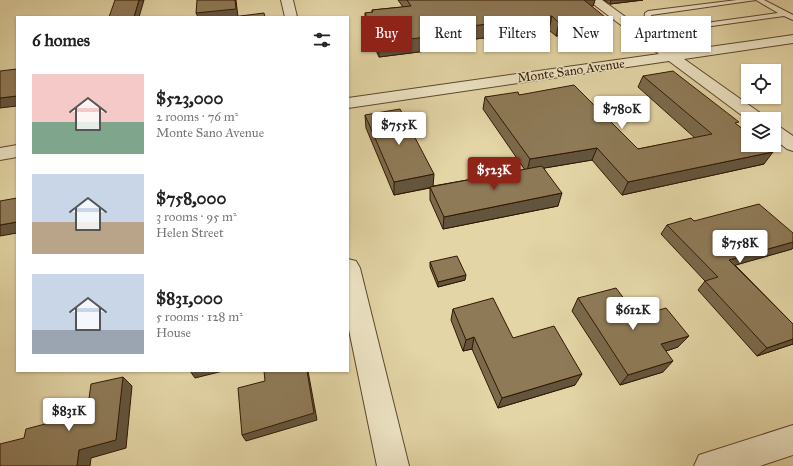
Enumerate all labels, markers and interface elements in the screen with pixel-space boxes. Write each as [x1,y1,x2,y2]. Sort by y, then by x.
chip: Buy [361,16,412,52]
chip: Rent [420,16,476,52]
chip: Filters [484,16,550,52]
chip: New [558,16,613,52]
chip: Apartment [621,16,711,52]
icon: filters [311,29,333,51]
text: 6 homes [32,30,90,51]
street label: Monte Sano Avenue [516,55,626,86]
map controls [741,64,781,152]
button: locate [741,64,781,104]
text: $523,000 [156,88,223,109]
icon: home [64,90,112,138]
pin: $780K [594,96,650,130]
text: $780K [603,101,641,117]
text: 2 rooms · 76 m² [156,109,238,125]
pin: $755K [371,112,427,146]
button: layers [741,112,781,152]
text: $755K [381,117,417,133]
text: Monte Sano Avenue [156,125,264,141]
pin: $523K [466,157,522,191]
text: $523K [477,162,511,178]
text: $758,000 [156,188,226,209]
icon: home [64,190,112,238]
text: 3 rooms · 95 m² [156,209,237,225]
text: Helen Street [156,225,224,241]
pin: $758K [712,230,768,264]
text: $758K [722,235,758,251]
text: $831,000 [156,288,223,309]
icon: home [64,290,112,338]
pin: $612K [605,297,661,331]
text: $612K [615,302,651,318]
text: 5 rooms · 128 m² [156,309,243,325]
text: House [156,325,191,341]
pin: $831K [41,398,97,432]
text: $831K [52,403,86,419]

